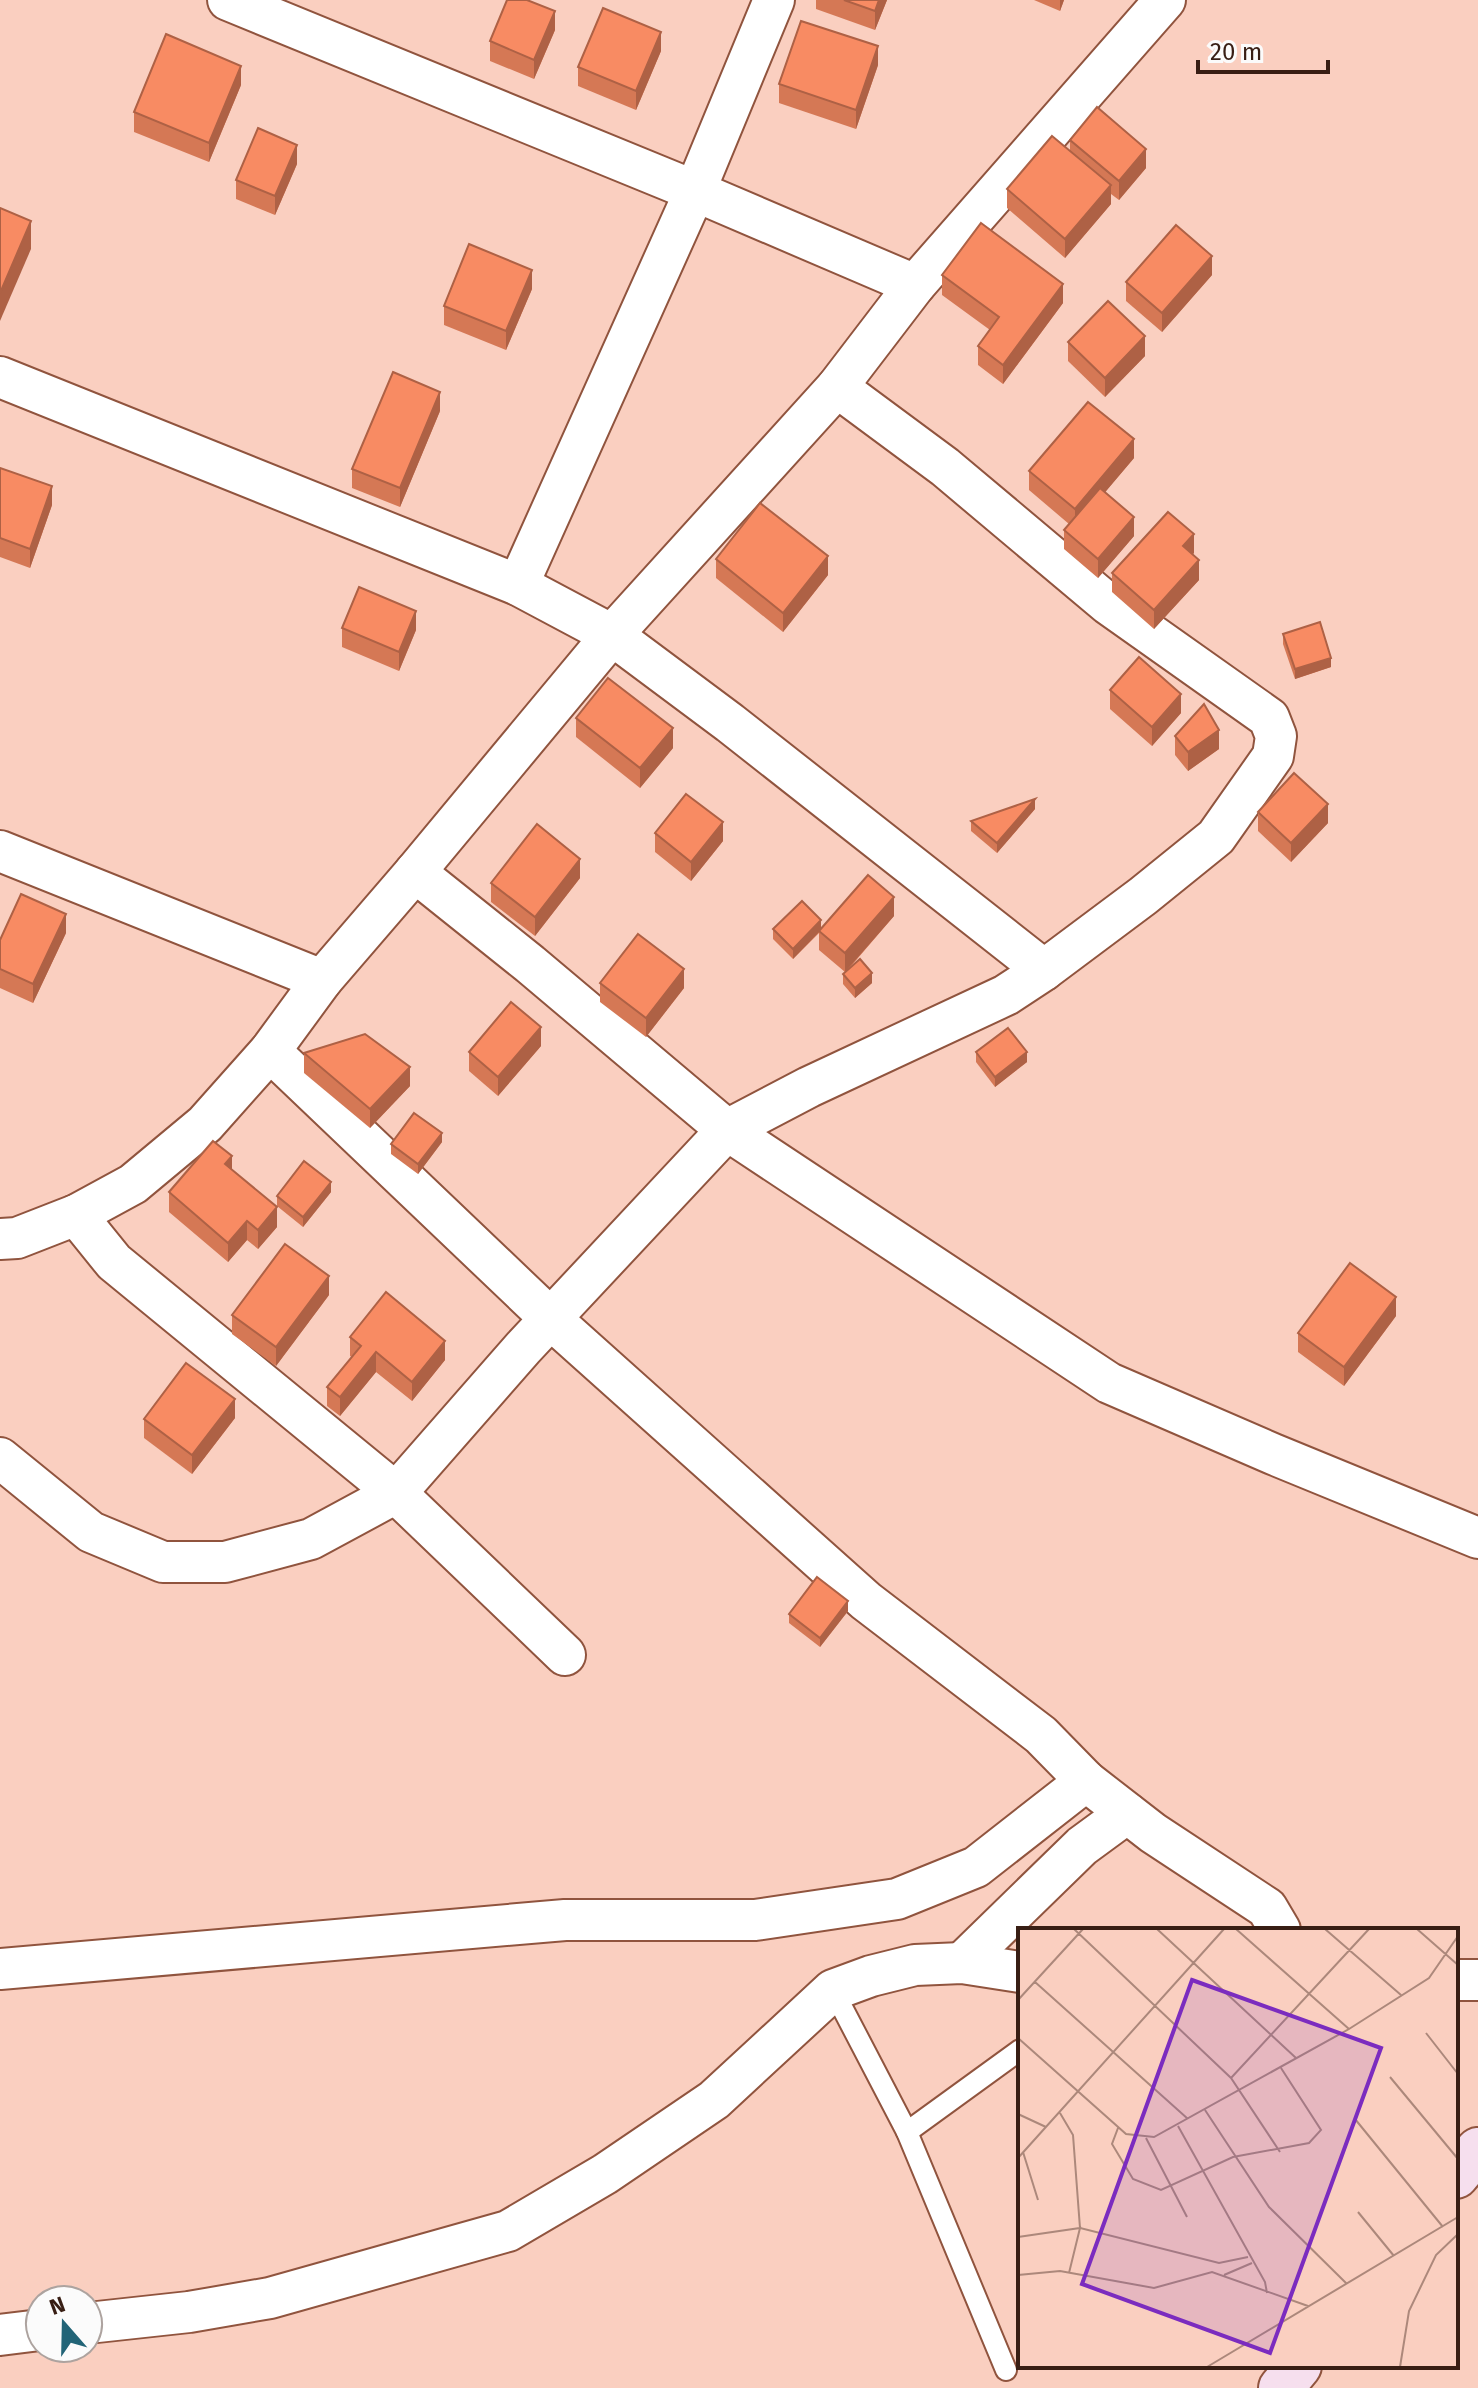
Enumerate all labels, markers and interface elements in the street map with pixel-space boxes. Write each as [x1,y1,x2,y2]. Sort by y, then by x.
scale bar [1198,24,1328,74]
text: 20 m [1210,38,1262,66]
inset map [1018,1928,1458,2368]
north arrow [24,2284,104,2364]
text: N [46,2290,69,2321]

